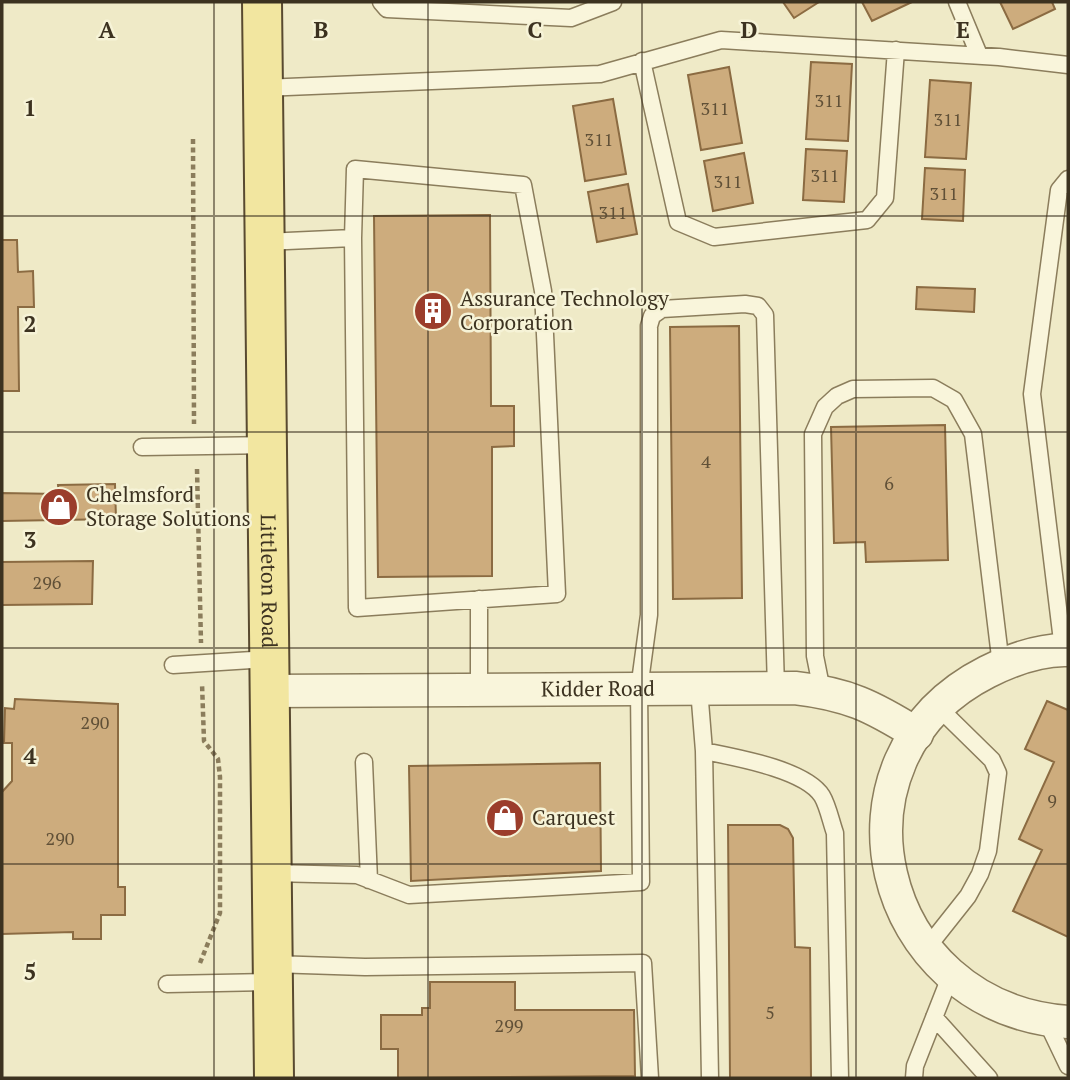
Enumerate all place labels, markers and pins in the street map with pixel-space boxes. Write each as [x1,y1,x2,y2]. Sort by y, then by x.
place label: Assurance Technology Corporation [460,284,669,336]
building icon: Assurance Technology Corporation [412,290,454,332]
place label: Chelmsford Storage Solutions [86,480,251,532]
shop icon: Chelmsford Storage Solutions [38,486,80,528]
shop icon: Carquest [484,797,526,839]
place label: Carquest [532,803,615,831]

